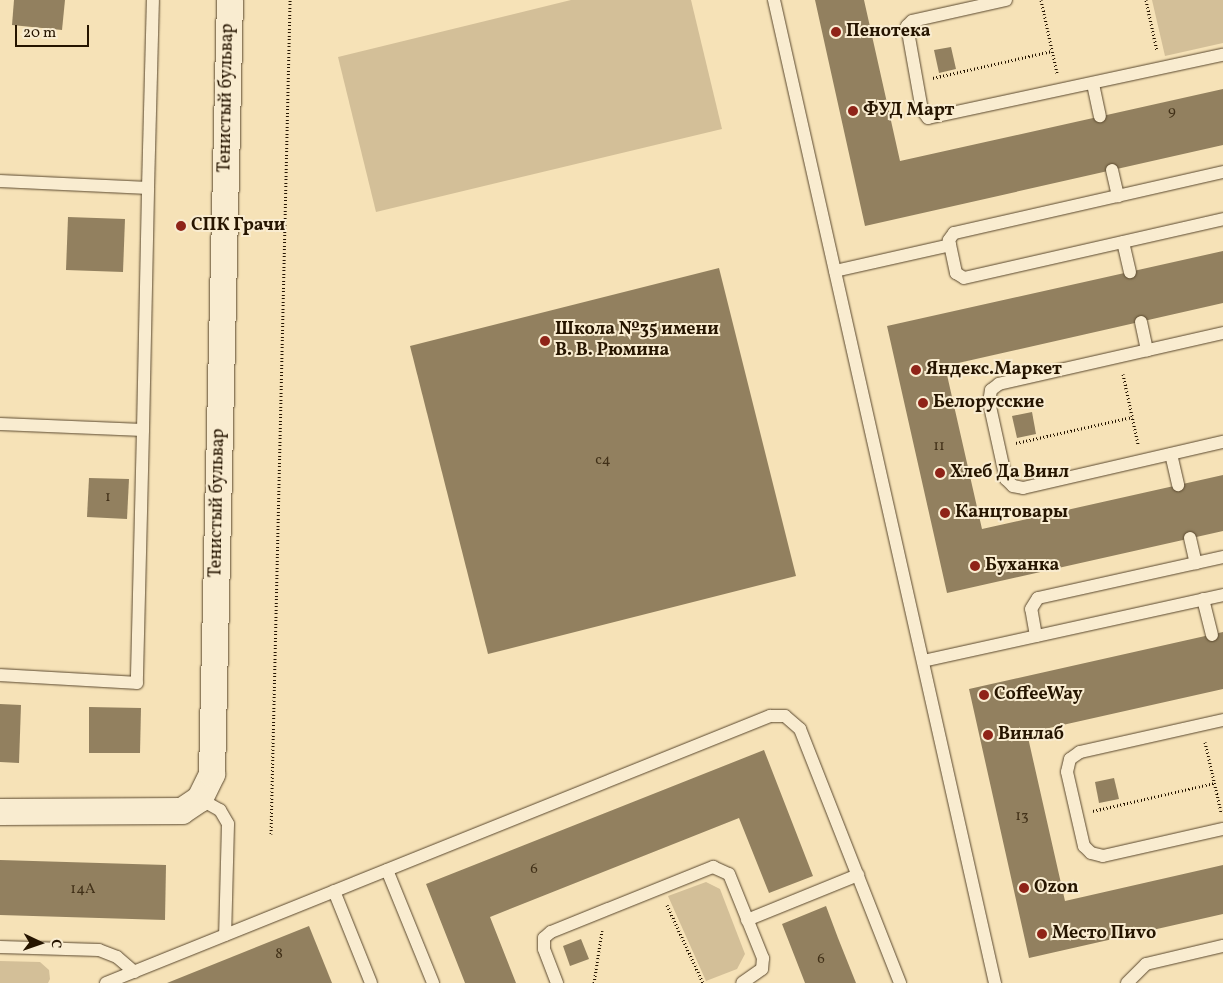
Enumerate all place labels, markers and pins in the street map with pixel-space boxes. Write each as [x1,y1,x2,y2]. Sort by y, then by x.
place label: Пенотека [846,21,931,43]
marker: Пенотека [830,26,842,38]
place label: ФУД Март [863,100,954,122]
marker: ФУД Март [847,105,859,117]
place label: СПК Грачи [191,215,285,237]
marker: СПК Грачи [175,220,187,232]
place label: Школа №35 имени В. В. Рюмина [555,320,719,362]
marker: Школа №35 имени В. В. Рюмина [539,335,551,347]
place label: Яндекс.Маркет [926,359,1062,381]
marker: Яндекс.Маркет [910,364,922,376]
place label: Белорусские [933,392,1044,414]
marker: Белорусские [917,397,929,409]
place label: Хлеб Да Винл [950,462,1069,484]
marker: Хлеб Да Винл [934,467,946,479]
place label: Канцтовары [955,502,1068,524]
marker: Канцтовары [939,507,951,519]
place label: Буханка [985,555,1059,577]
marker: Буханка [969,560,981,572]
place label: CoffeeWay [994,684,1083,706]
marker: CoffeeWay [978,689,990,701]
place label: Винлаб [998,724,1064,746]
marker: Винлаб [982,729,994,741]
place label: Ozon [1034,877,1079,899]
marker: Ozon [1018,882,1030,894]
place label: Место Пиvо [1052,923,1156,945]
marker: Место Пиvо [1036,928,1048,940]

